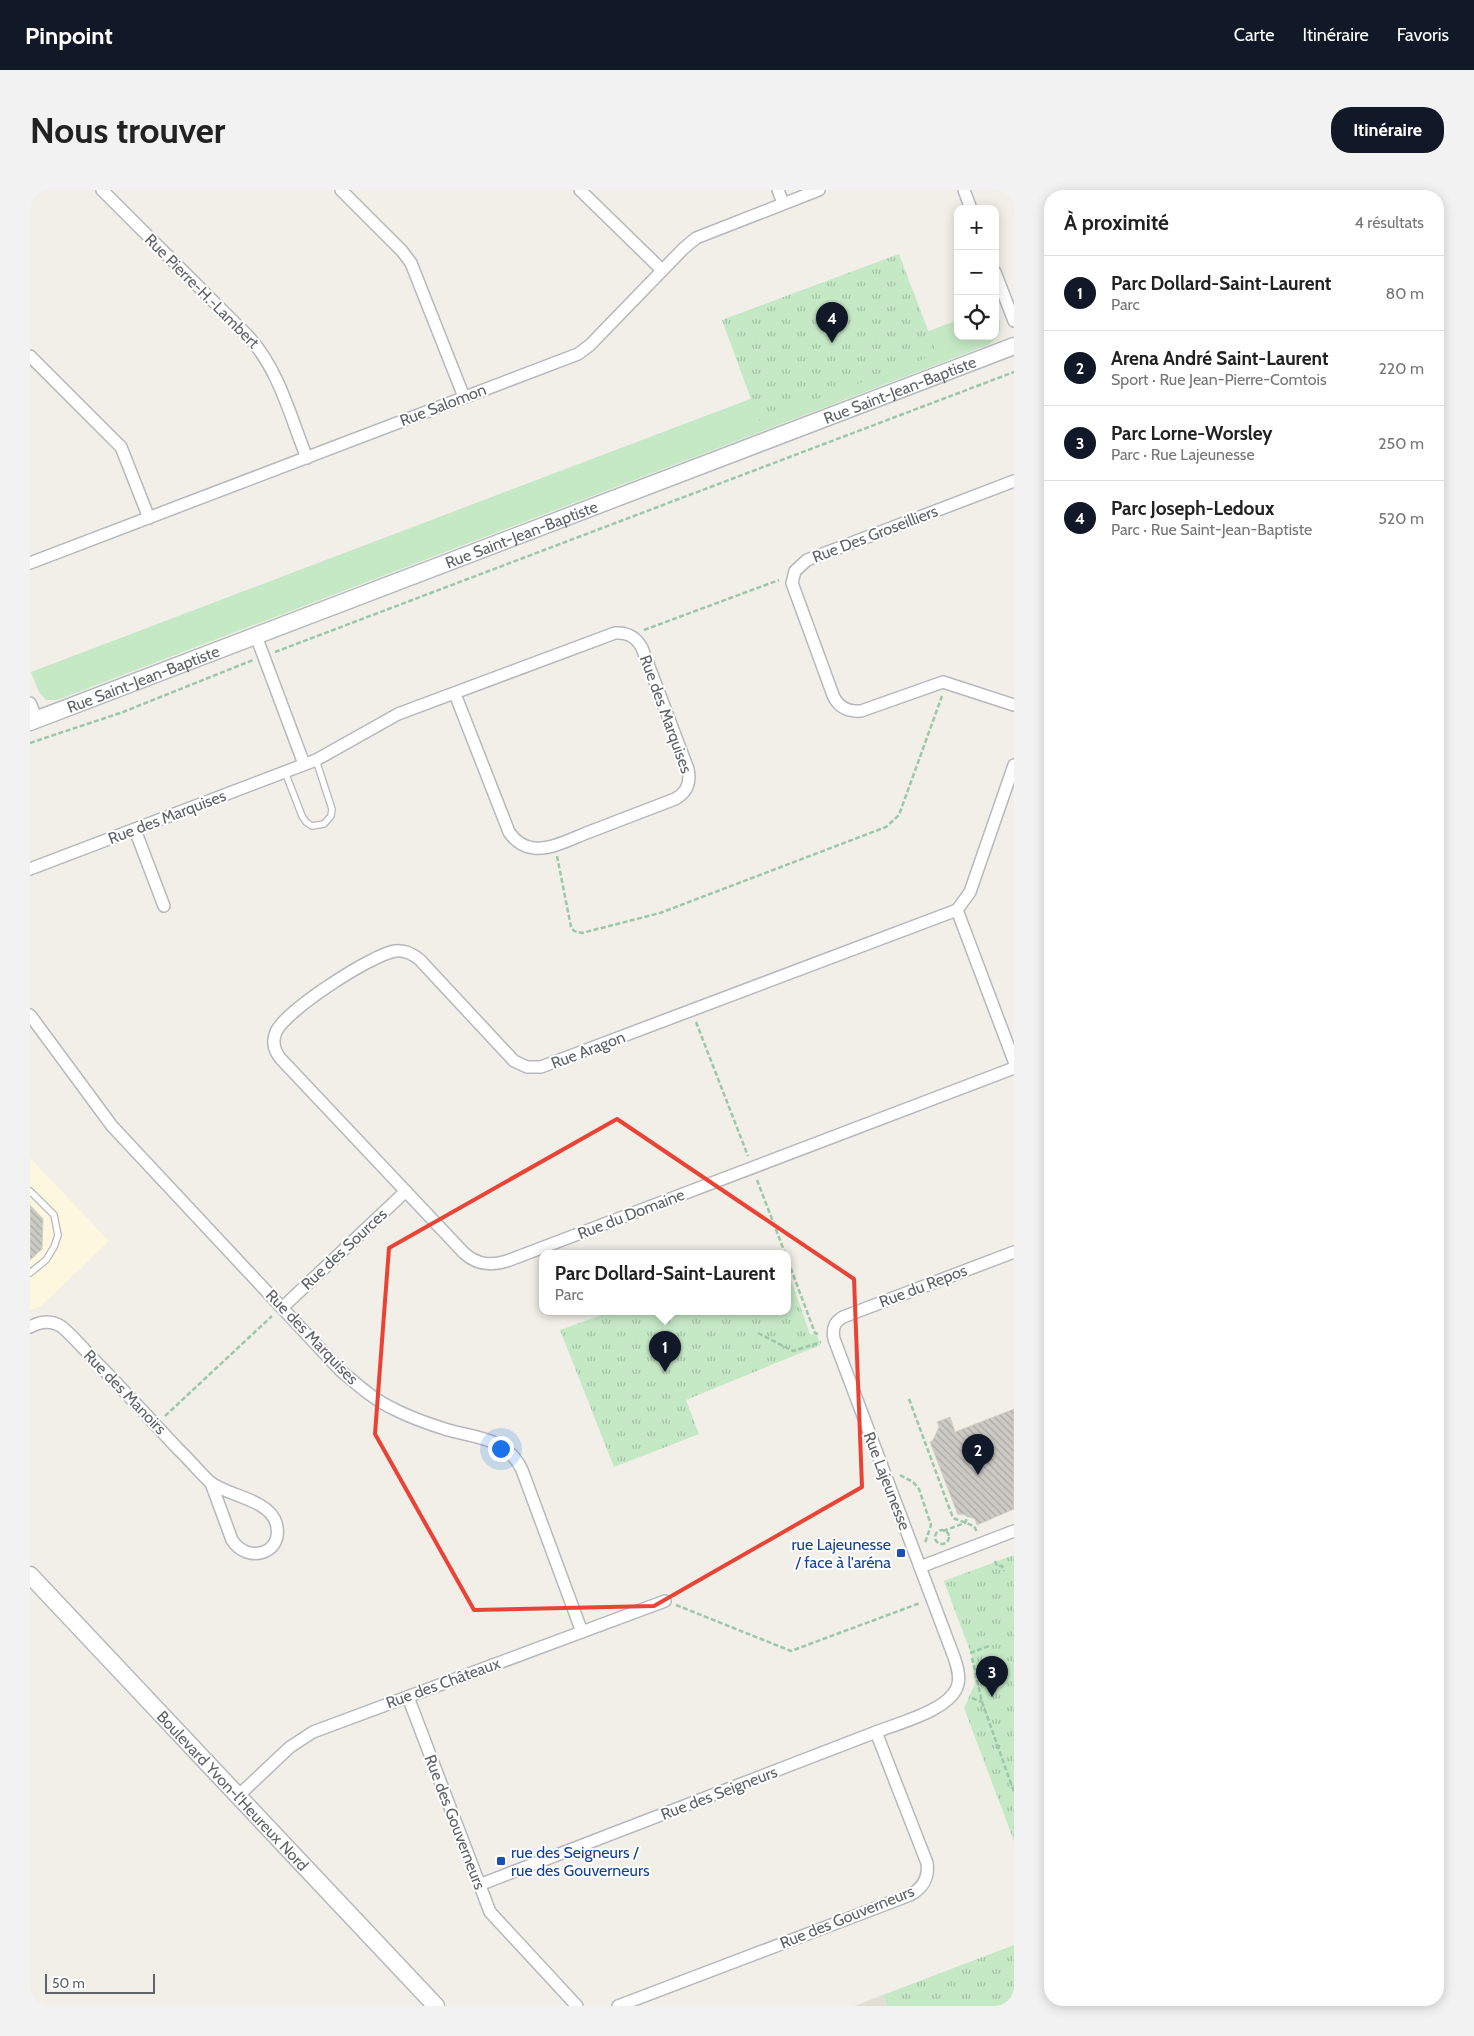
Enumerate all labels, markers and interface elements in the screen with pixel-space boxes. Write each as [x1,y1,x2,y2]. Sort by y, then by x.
text: Pinpoint [25,21,113,50]
text: Carte [1234,24,1274,46]
text: Itinéraire [1302,24,1369,46]
text: Favoris [1397,24,1449,46]
button: Itinéraire [1331,107,1444,153]
text: Nous trouver [30,109,225,152]
map controls [954,205,999,340]
button: + [954,205,999,250]
text: À proximité [1064,210,1169,235]
text: 4 résultats [1354,213,1424,232]
street label: Rue Pierre-H.-Lambert [141,230,264,353]
button: − [954,250,999,295]
text: Parc Dollard-Saint-Laurent [1111,272,1331,295]
text: 1 [1077,284,1083,303]
text: 80 m [1386,284,1424,303]
button: locate [954,295,999,340]
text: Parc [1111,295,1140,314]
pin: 4 [816,302,848,343]
text: Arena André Saint-Laurent [1111,347,1328,370]
street label: Rue Saint-Jean-Baptiste [821,352,979,427]
text: 2 [1076,359,1084,378]
text: 220 m [1378,359,1424,378]
text: Sport · Rue Jean-Pierre-Comtois [1111,370,1327,389]
street label: Rue Salomon [397,380,489,430]
text: Parc Lorne-Worsley [1111,422,1273,445]
text: 3 [1076,434,1084,453]
text: 250 m [1378,434,1424,453]
text: Parc · Rue Lajeunesse [1111,445,1255,464]
street label: Rue Saint-Jean-Baptiste [442,497,600,572]
text: Parc Joseph-Ledoux [1111,497,1274,520]
street label: Rue Des Groseilliers [810,501,941,567]
text: 4 [1075,509,1085,528]
text: 520 m [1378,509,1424,528]
text: Parc · Rue Saint-Jean-Baptiste [1111,520,1312,539]
street label: Rue Saint-Jean-Baptiste [64,641,222,717]
street label: Rue des Marquises [636,652,696,776]
street label: Rue des Marquises [105,786,229,848]
street label: Rue Aragon [548,1027,628,1073]
street label: Rue du Domaine [575,1185,687,1243]
street label: Rue des Sources [297,1204,391,1294]
popup [539,1250,791,1315]
street label: Rue du Repos [876,1260,970,1311]
text: Parc Dollard-Saint-Laurent [555,1262,775,1285]
text: Parc [555,1285,584,1304]
street label: Rue des Marquises [262,1286,362,1389]
pin: 1 [649,1331,681,1372]
street label: Rue des Manoirs [80,1346,170,1439]
street label: Rue Lajeunesse [860,1429,914,1533]
pin: 2 [962,1434,994,1475]
your location [488,1436,514,1462]
place label: rue Lajeunesse / face à l'aréna [792,1535,891,1572]
marker: rue Lajeunesse / face à l'aréna [895,1547,907,1559]
street label: Rue des Châteaux [383,1653,503,1712]
pin: 3 [976,1656,1008,1697]
street label: Boulevard Yvon-l'Heureux Nord [153,1707,313,1874]
street label: Rue des Gouverneurs [421,1752,490,1892]
street label: Rue des Seigneurs [658,1762,780,1824]
place label: rue des Seigneurs / rue des Gouverneurs [511,1843,650,1880]
marker: rue des Seigneurs / rue des Gouverneurs [495,1855,507,1867]
street label: Rue des Gouverneurs [777,1881,917,1953]
scale bar [45,1971,155,1994]
text: 50 m [52,1974,85,1992]

